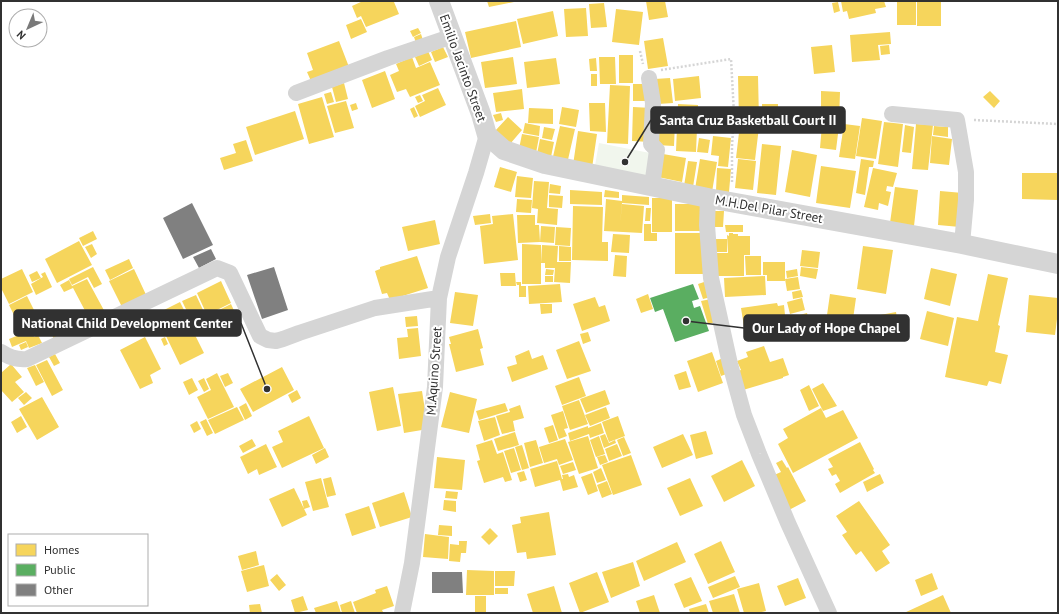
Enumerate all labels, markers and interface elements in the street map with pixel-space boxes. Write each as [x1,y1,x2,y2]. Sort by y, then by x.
north arrow [8,8,48,48]
street label: Emilio Jacinto Street [436,12,491,125]
text: N [14,28,29,43]
callout: Santa Cruz Basketball Court II [651,107,845,133]
text: Santa Cruz Basketball Court II [660,111,836,129]
street label: M.H.Del Pilar Street [714,191,825,227]
callout: National Child Development Center [14,310,241,336]
text: National Child Development Center [22,314,232,332]
callout: Our Lady of Hope Chapel [744,315,909,341]
text: Our Lady of Hope Chapel [752,319,901,337]
street label: M.Aquino Street [422,326,446,416]
legend [8,534,148,606]
text: Homes [44,542,79,557]
text: Public [44,562,76,577]
text: Other [44,582,73,597]

